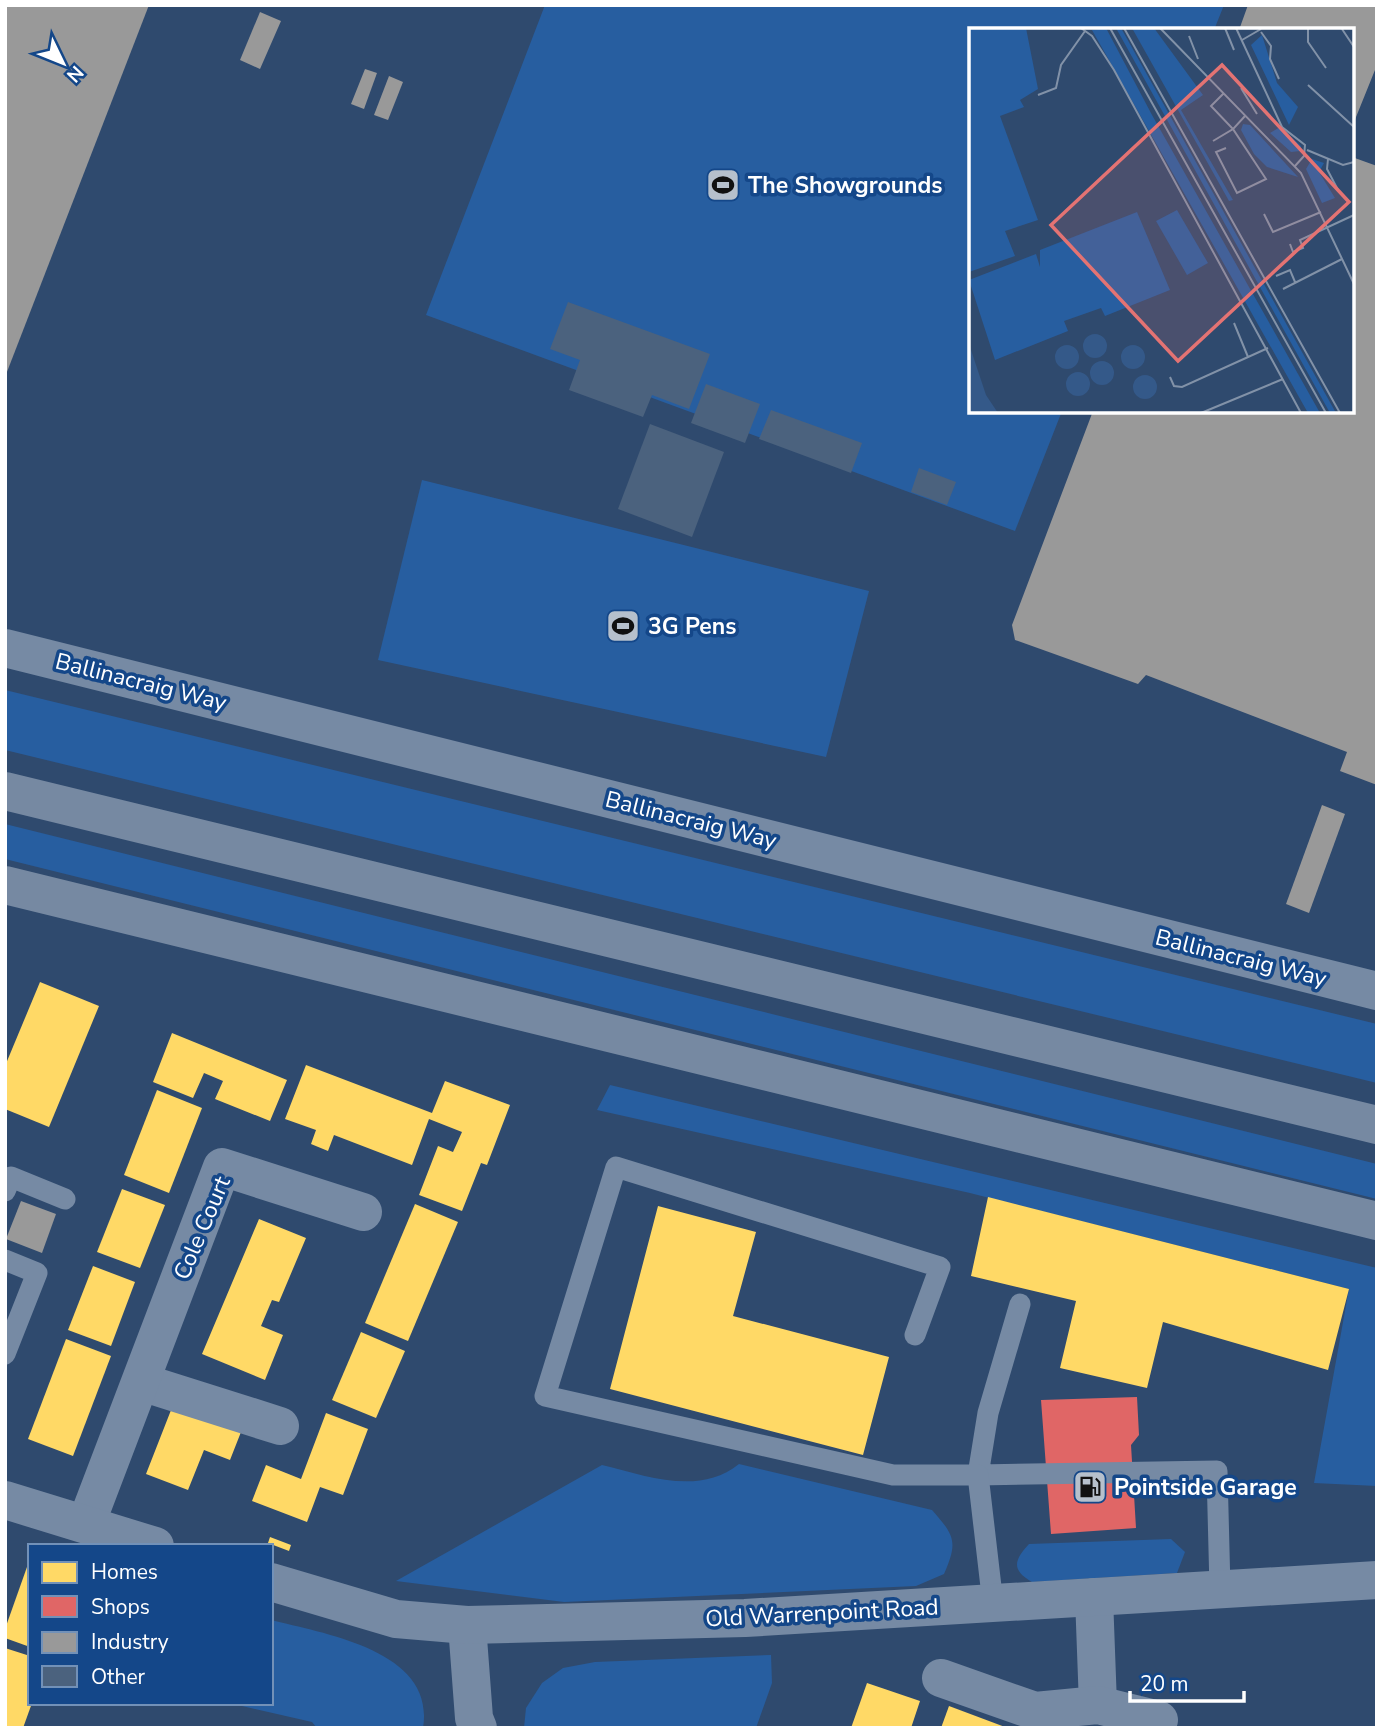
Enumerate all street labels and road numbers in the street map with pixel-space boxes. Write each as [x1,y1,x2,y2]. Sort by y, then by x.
street label: Ballinacraig Way [52,646,230,718]
street label: Ballinacraig Way [602,784,780,856]
street label: Ballinacraig Way [1152,922,1330,994]
street label: Cole Court [166,1171,238,1284]
street label: Old Warrenpoint Road [705,1591,939,1635]

